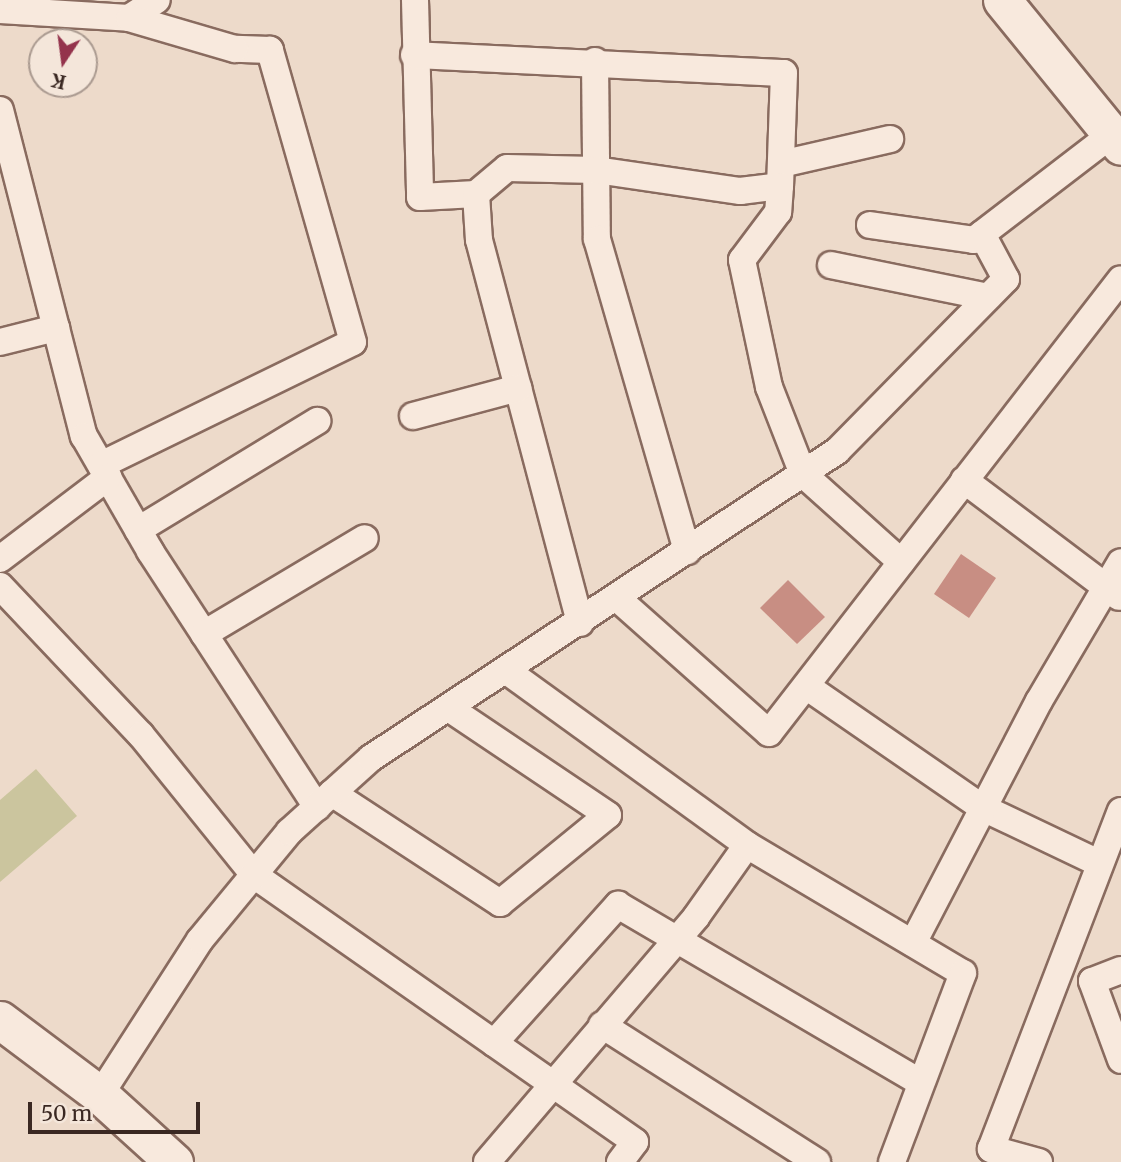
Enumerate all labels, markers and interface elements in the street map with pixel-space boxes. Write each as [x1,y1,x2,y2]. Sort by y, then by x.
north arrow [28,28,98,98]
text: K [49,68,68,95]
scale bar [32,1088,203,1132]
text: 50 m [41,1100,92,1127]

